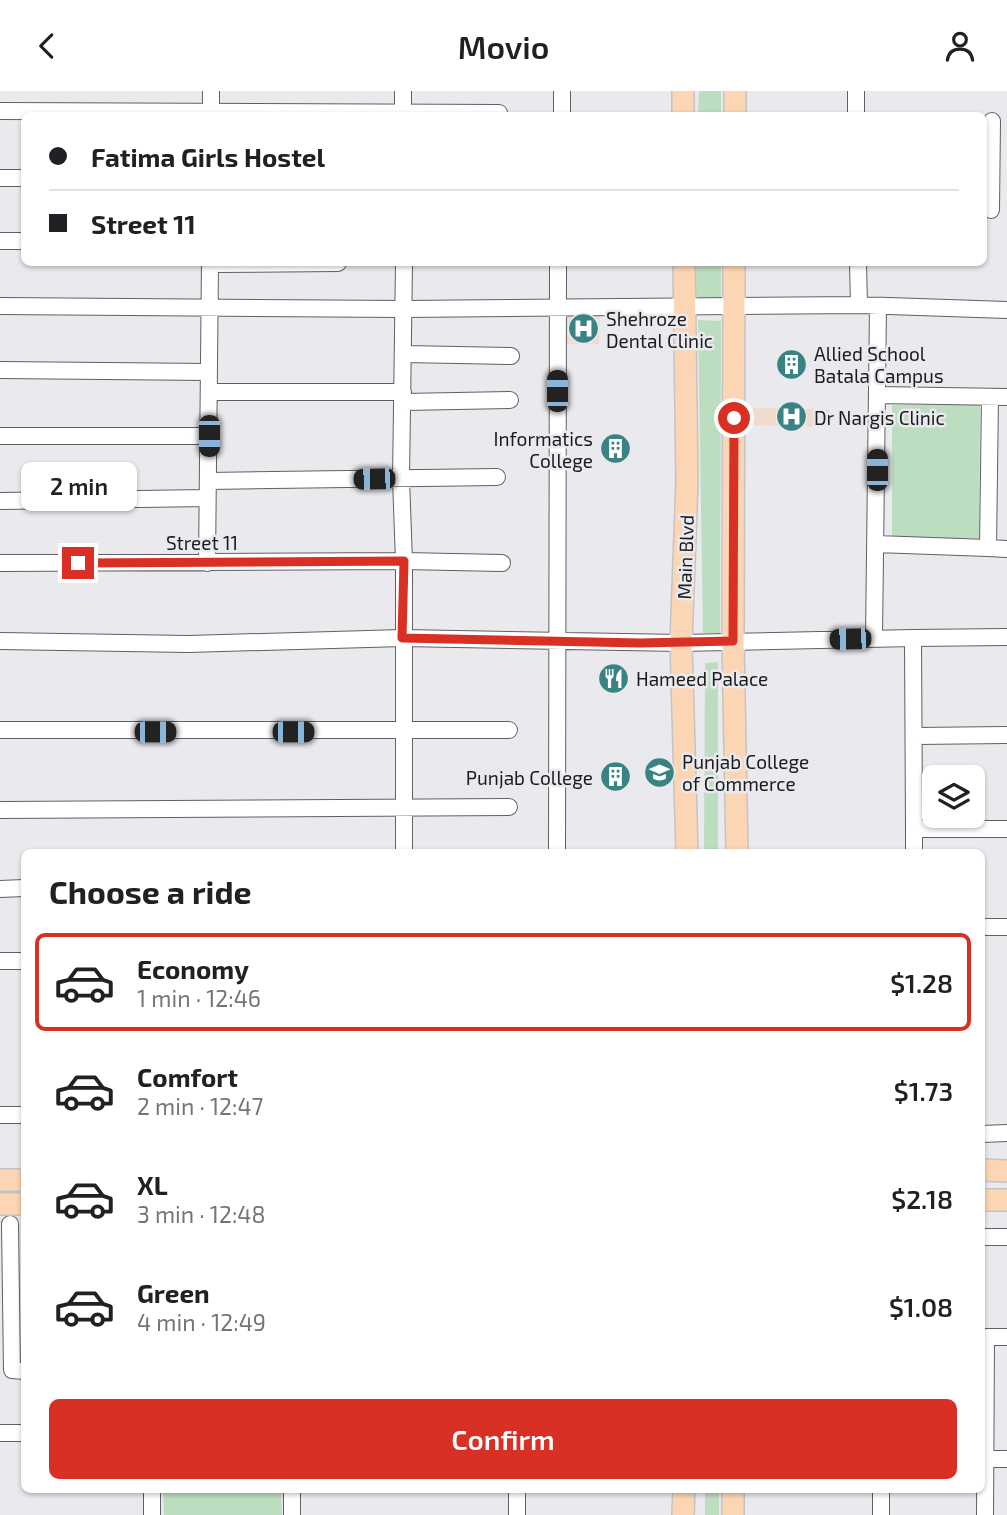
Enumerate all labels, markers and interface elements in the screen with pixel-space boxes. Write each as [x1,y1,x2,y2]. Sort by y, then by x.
icon: back [28,27,66,65]
text: Movio [458,27,549,65]
icon: person [941,27,979,65]
text: Fatima Girls Hostel [91,141,325,172]
text: Street 11 [91,208,196,239]
place label: Shehroze Dental Clinic [606,307,713,352]
hospital icon: Shehroze Dental Clinic [566,312,600,346]
place label: Allied School Batala Campus [814,342,944,387]
building icon: Allied School Batala Campus [774,347,808,381]
car [547,370,568,412]
hospital icon: Dr Nargis Clinic [774,400,808,434]
route start [718,402,750,434]
place label: Dr Nargis Clinic [814,406,945,429]
car [199,415,220,457]
place label: Informatics College [494,427,593,472]
building icon: Informatics College [599,432,633,466]
car [867,449,888,491]
callout: 2 min [20,461,136,511]
car [353,468,396,490]
text: 2 min [50,472,108,500]
street label: Main Blvd [672,514,698,600]
street label: Street 11 [166,531,238,554]
route end [62,547,94,579]
car [829,628,872,650]
restaurant icon: Hameed Palace [596,661,630,695]
place label: Hameed Palace [636,667,768,690]
car [135,722,177,743]
car [273,722,315,743]
place label: Punjab College of Commerce [682,750,809,795]
school or university icon: Punjab College of Commerce [642,755,676,789]
building icon: Punjab College [599,760,633,794]
map controls [922,765,985,828]
button: layers [922,765,985,828]
place label: Punjab College [466,766,593,789]
text: Choose a ride [49,872,252,910]
icon: car [53,951,116,1014]
text: Economy [137,953,249,984]
text: $1.28 [890,967,953,998]
text: 1 min · 12:46 [137,984,261,1012]
icon: car [53,1059,116,1122]
text: Comfort [137,1061,238,1092]
text: $1.73 [894,1075,953,1106]
text: 2 min · 12:47 [137,1092,263,1120]
icon: car [53,1167,116,1230]
text: XL [137,1169,168,1200]
text: $2.18 [891,1183,953,1214]
text: 3 min · 12:48 [137,1200,265,1228]
icon: car [53,1275,116,1338]
text: Green [137,1277,210,1308]
text: $1.08 [889,1291,953,1322]
text: 4 min · 12:49 [137,1308,266,1336]
button: Confirm [49,1399,957,1479]

